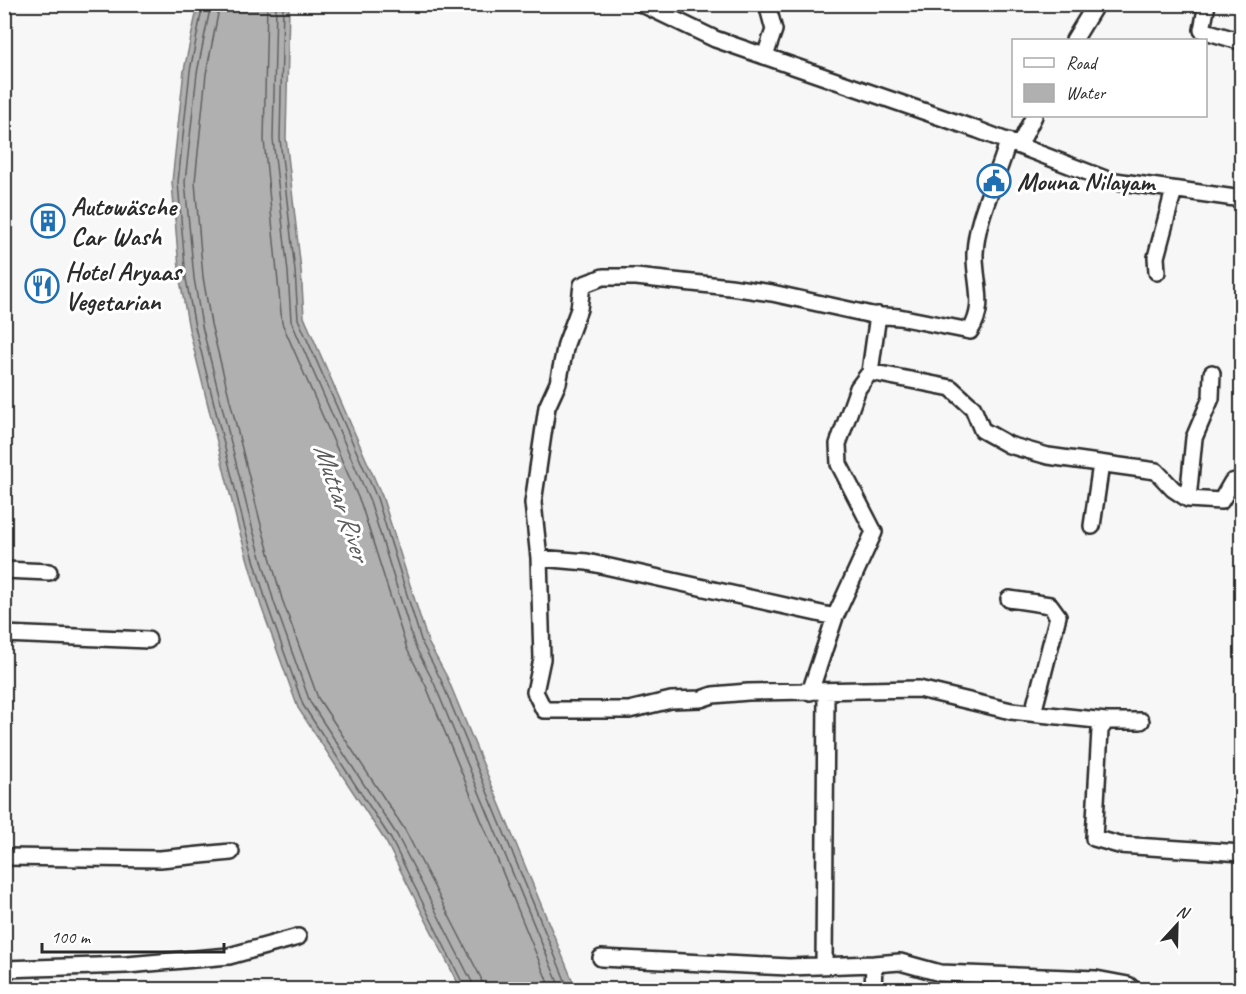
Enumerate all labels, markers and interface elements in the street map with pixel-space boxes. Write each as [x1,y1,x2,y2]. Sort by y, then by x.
legend [1012,39,1207,117]
text: Road [1066,52,1099,74]
text: Water [1066,82,1107,104]
public building icon: Mouna Nilayam [976,163,1012,199]
place label: Mouna Nilayam [1017,165,1156,198]
place label: Autowäsche Car Wash [71,190,178,253]
building icon: Autowäsche Car Wash [30,203,66,239]
place label: Hotel Aryaas Vegetarian [65,255,184,318]
restaurant icon: Hotel Aryaas Vegetarian [24,268,60,304]
water label: Muttar River [306,439,379,569]
north arrow [1147,895,1207,955]
text: N [1174,901,1193,924]
scale bar [42,916,224,954]
text: 100 m [51,926,92,948]

